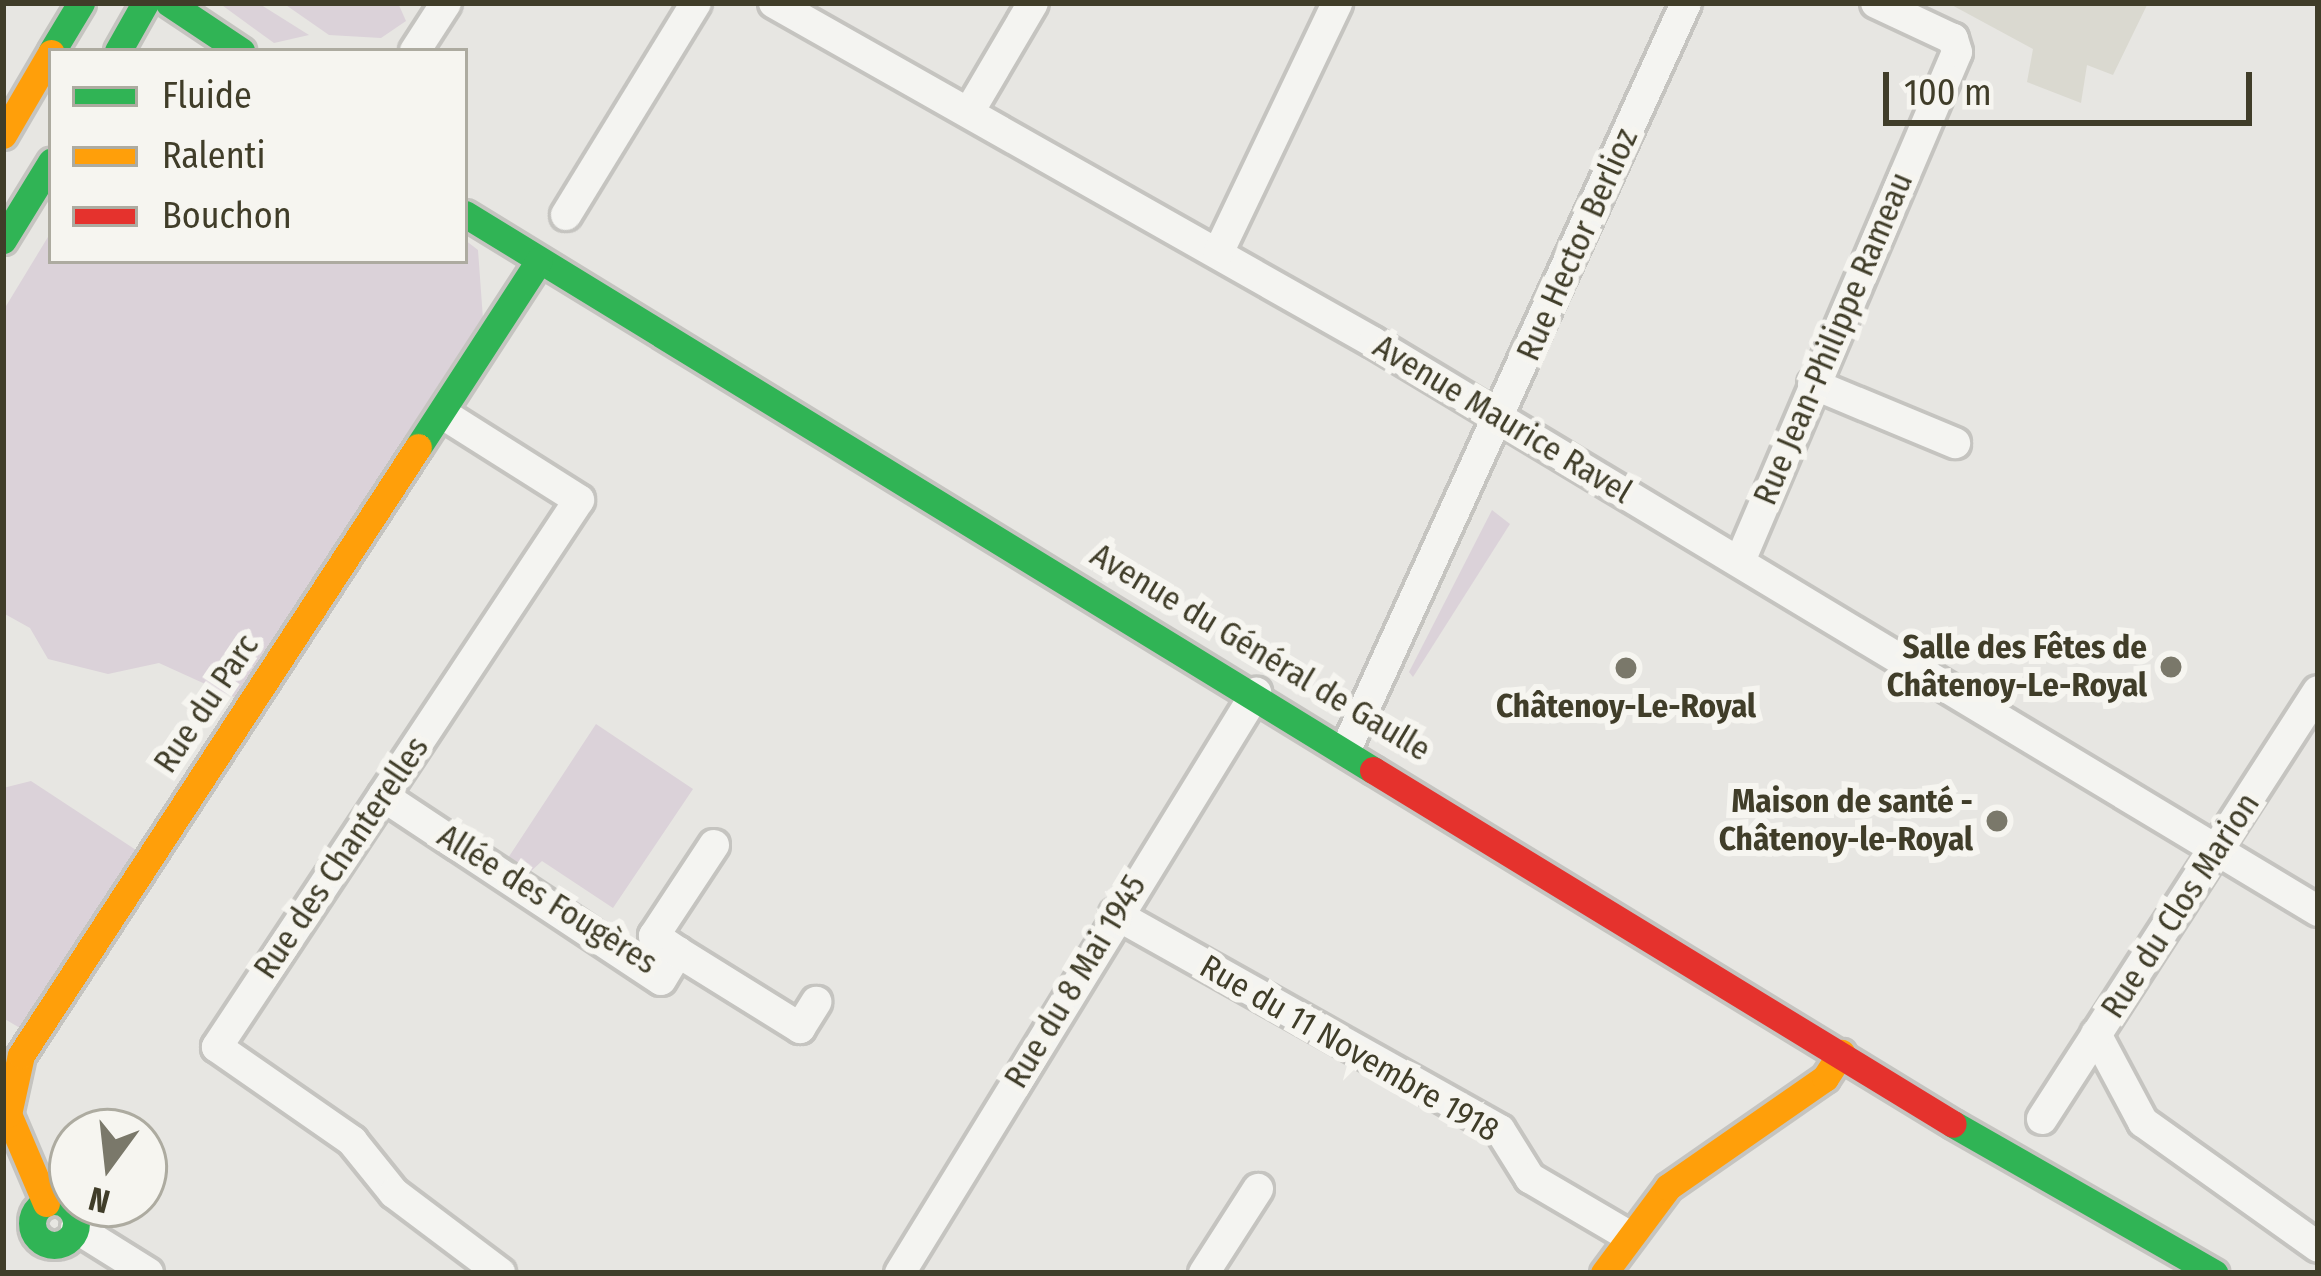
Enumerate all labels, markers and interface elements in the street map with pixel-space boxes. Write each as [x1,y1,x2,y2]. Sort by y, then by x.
legend [48,48,468,264]
scale bar [1889,48,2258,122]
text: 100 m [1904,71,1992,115]
text: Fluide [162,74,252,118]
street label: Rue Hector Berlioz [1509,123,1647,367]
text: Ralenti [162,134,265,178]
street label: Rue Jean-Philippe Rameau [1746,167,1922,511]
text: Bouchon [162,194,292,238]
street label: Avenue Maurice Ravel [1366,327,1638,513]
street label: Avenue du Général de Gaulle [1083,536,1437,770]
street label: Rue du Parc [146,627,268,781]
place label: Salle des Fêtes de Châtenoy-Le-Royal [1887,628,2147,706]
marker: Salle des Fêtes de Châtenoy-Le-Royal [2158,654,2184,680]
marker: Châtenoy-Le-Royal [1613,655,1639,681]
place label: Châtenoy-Le-Royal [1496,687,1756,727]
street label: Rue des Chanterelles [246,729,438,987]
place label: Maison de santé - Châtenoy-le-Royal [1719,782,1973,860]
street label: Rue du Clos Marion [2093,786,2269,1026]
marker: Maison de santé - Châtenoy-le-Royal [1984,808,2010,834]
street label: Allée des Fougères [430,817,664,983]
street label: Rue du 8 Mai 1945 [997,868,1155,1096]
street label: Rue du 11 Novembre 1918 [1193,947,1505,1151]
north arrow [48,1108,168,1228]
text: N [85,1178,114,1222]

